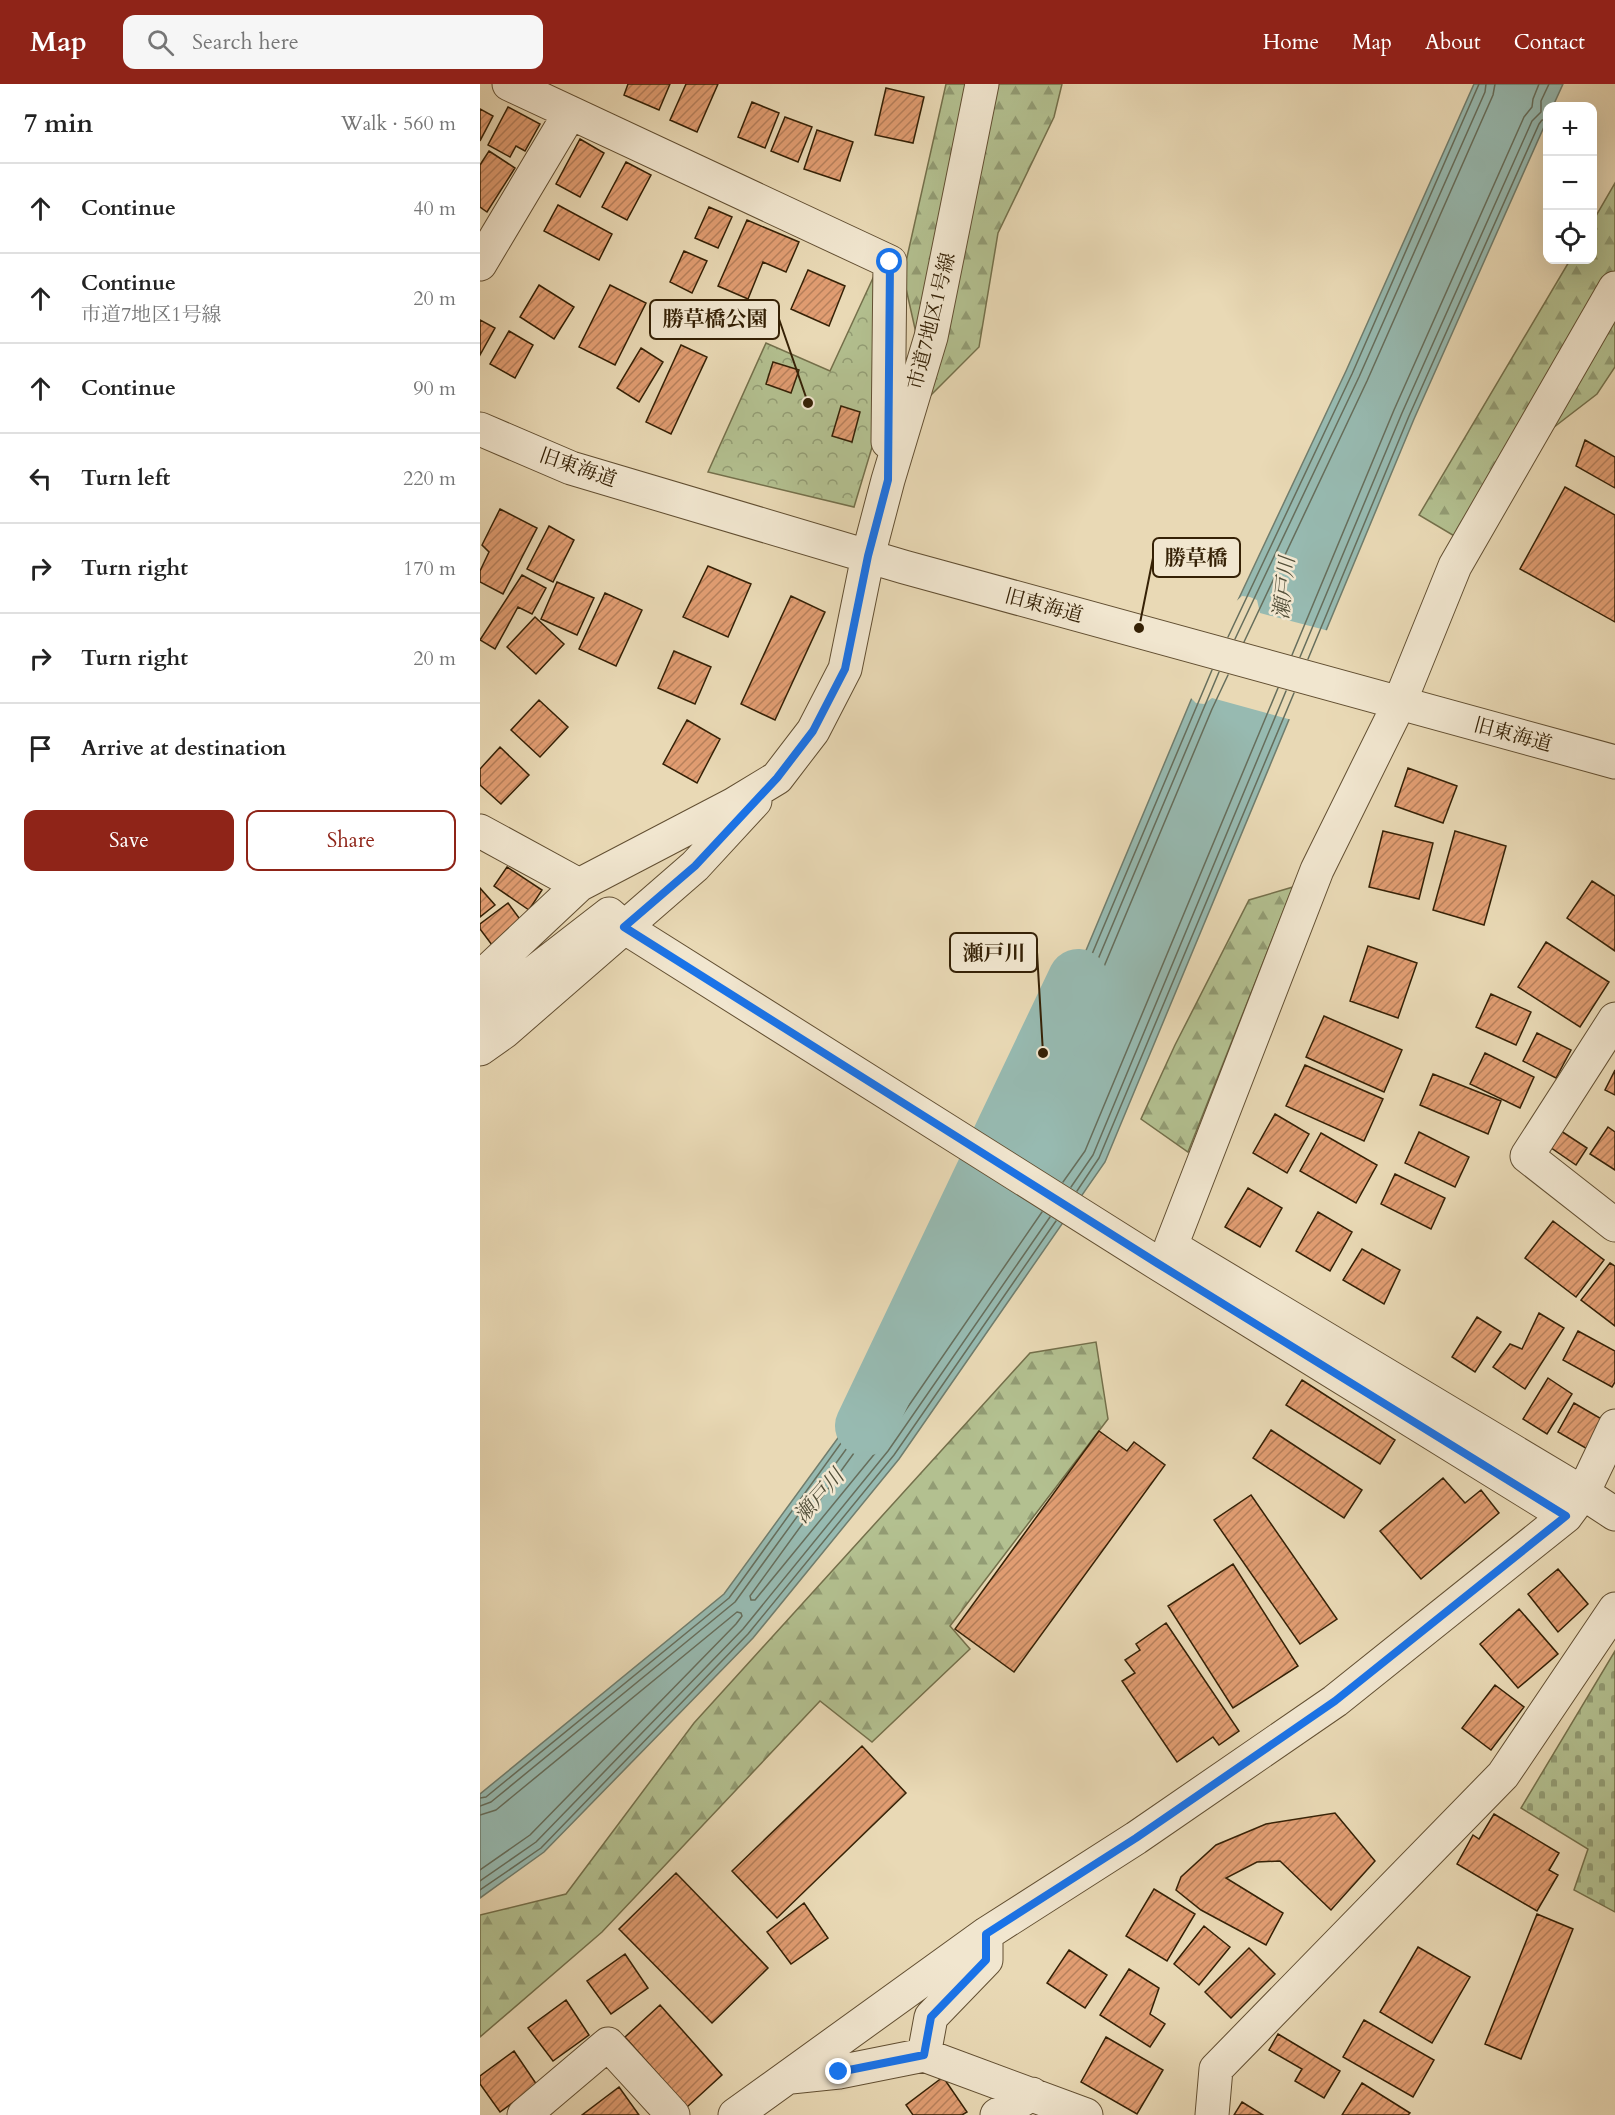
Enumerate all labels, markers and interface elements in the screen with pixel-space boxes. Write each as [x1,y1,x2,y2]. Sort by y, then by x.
search box [123,15,543,69]
text: Map [30,23,87,61]
icon: search [144,26,177,59]
text: Search here [192,27,299,57]
text: Home [1263,28,1319,57]
text: Map [1352,28,1392,57]
text: About [1425,28,1481,57]
text: Contact [1514,28,1585,57]
map controls [1543,102,1597,264]
button: + [1543,102,1597,156]
text: 7 min [24,106,93,141]
text: Walk · 560 m [341,110,456,137]
button: − [1543,156,1597,210]
icon: ahead [24,192,57,225]
text: Continue [81,193,176,223]
text: 40 m [413,195,456,222]
button: locate [1543,210,1597,264]
route start [876,248,902,274]
street label: 市道7地区1号線 [901,250,962,393]
text: Continue [81,268,176,298]
icon: ahead [24,282,57,315]
text: 20 m [413,285,456,312]
callout: 勝草橋公園 [650,300,779,339]
text: 市道7地区1号線 [81,301,222,328]
text: 勝草橋公園 [663,305,768,334]
icon: ahead [24,372,57,405]
text: Continue [81,373,176,403]
text: 90 m [413,375,456,402]
street label: 旧東海道 [536,442,620,493]
icon: left [24,462,57,495]
text: Turn left [81,463,170,493]
text: 220 m [403,465,456,492]
callout: 勝草橋 [1153,538,1240,577]
text: 勝草橋 [1165,544,1228,573]
icon: right [24,552,57,585]
text: Turn right [81,553,188,583]
water label: 瀬戸川 [1267,553,1302,621]
text: 170 m [403,555,456,582]
street label: 旧東海道 [1002,582,1086,629]
icon: right [24,642,57,675]
text: Turn right [81,643,188,673]
text: 20 m [413,645,456,672]
street label: 旧東海道 [1471,711,1555,758]
icon: arrive [24,732,57,765]
text: Arrive at destination [81,733,286,763]
button: Save [24,810,234,871]
button: Share [246,810,456,871]
callout: 瀬戸川 [950,933,1037,972]
text: 瀬戸川 [963,939,1026,968]
water label: 瀬戸川 [788,1462,852,1530]
route end [825,2058,851,2084]

